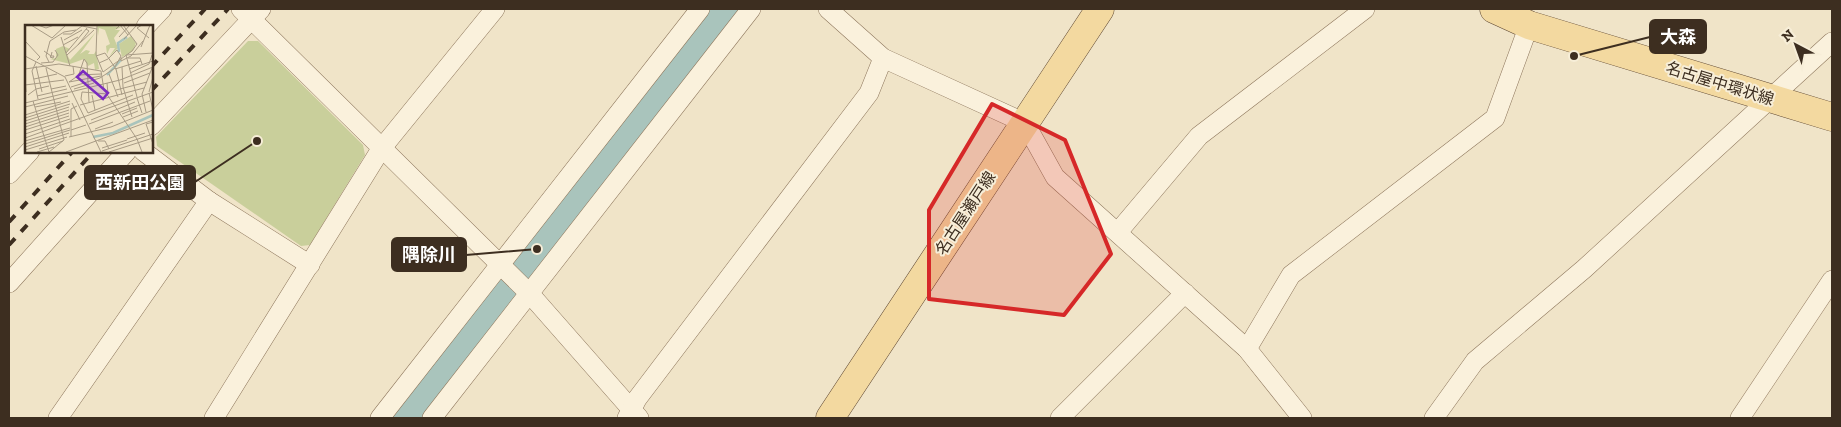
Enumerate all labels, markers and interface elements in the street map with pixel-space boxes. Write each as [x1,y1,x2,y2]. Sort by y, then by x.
callout: 大森 [1650,20,1706,53]
north arrow [1771,20,1821,70]
inset map [25,25,152,152]
text: N [1778,25,1798,45]
text: 大森 [1660,26,1696,48]
street label: 名古屋中環状線 [1664,58,1776,109]
callout: 西新田公園 [85,166,195,199]
street label: 名古屋瀬戸線 [931,168,1000,259]
text: 西新田公園 [95,172,185,194]
callout: 隅除川 [392,238,466,271]
text: 隅除川 [402,244,456,266]

